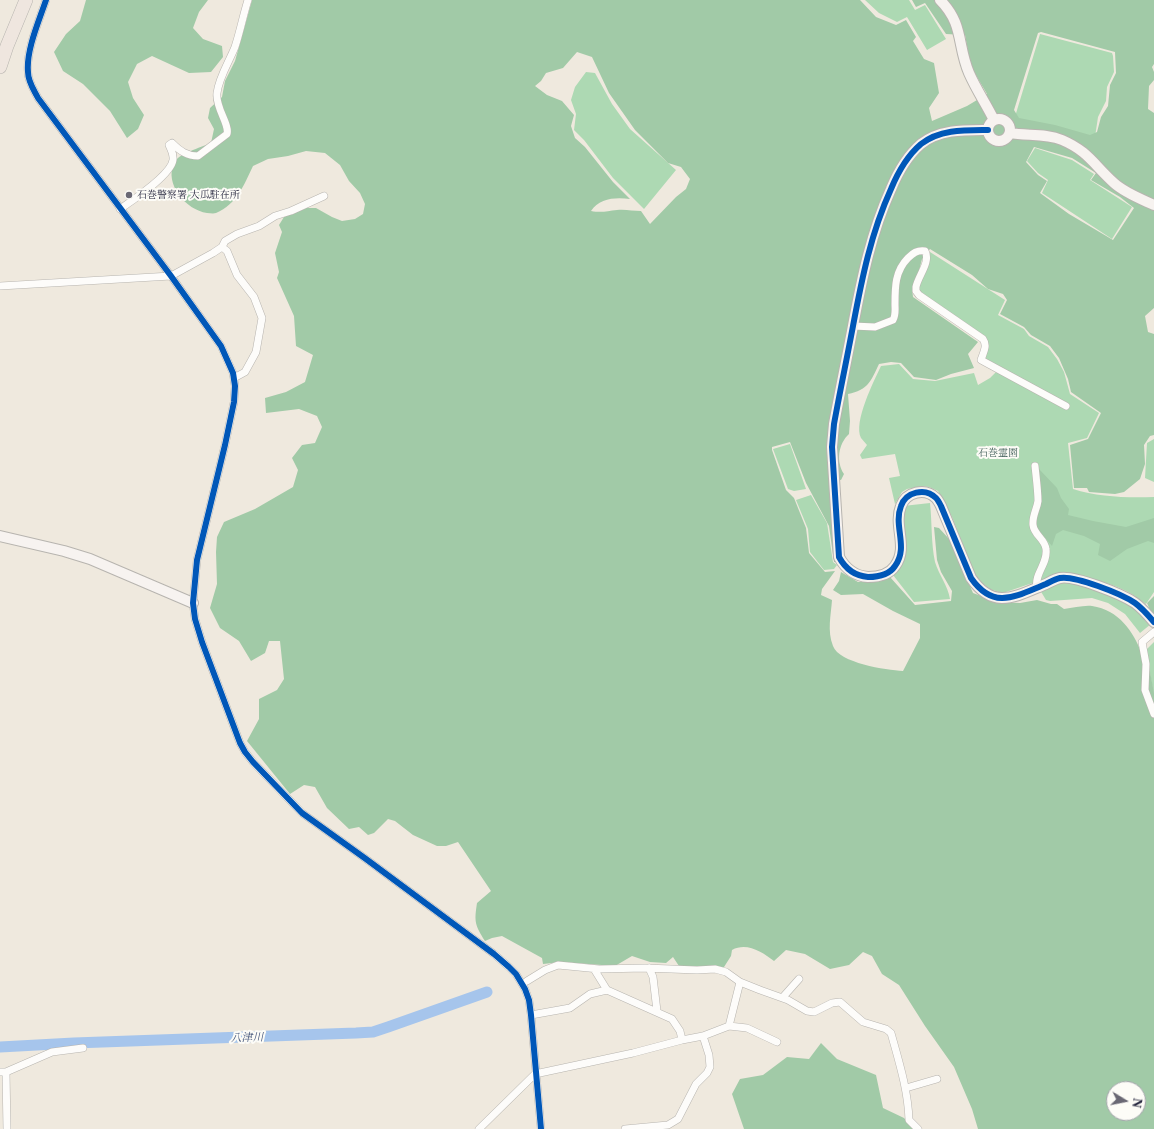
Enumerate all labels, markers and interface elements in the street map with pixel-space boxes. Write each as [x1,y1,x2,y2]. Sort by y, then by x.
place label: 石巻警察署 大瓜駐在所 [137,189,240,201]
marker: 石巻警察署 大瓜駐在所 [124,190,134,200]
park label: 石巻霊園 [978,447,1018,459]
water label: 八津川 [230,1031,264,1045]
north arrow [1106,1081,1146,1121]
text: N [1129,1097,1145,1109]

